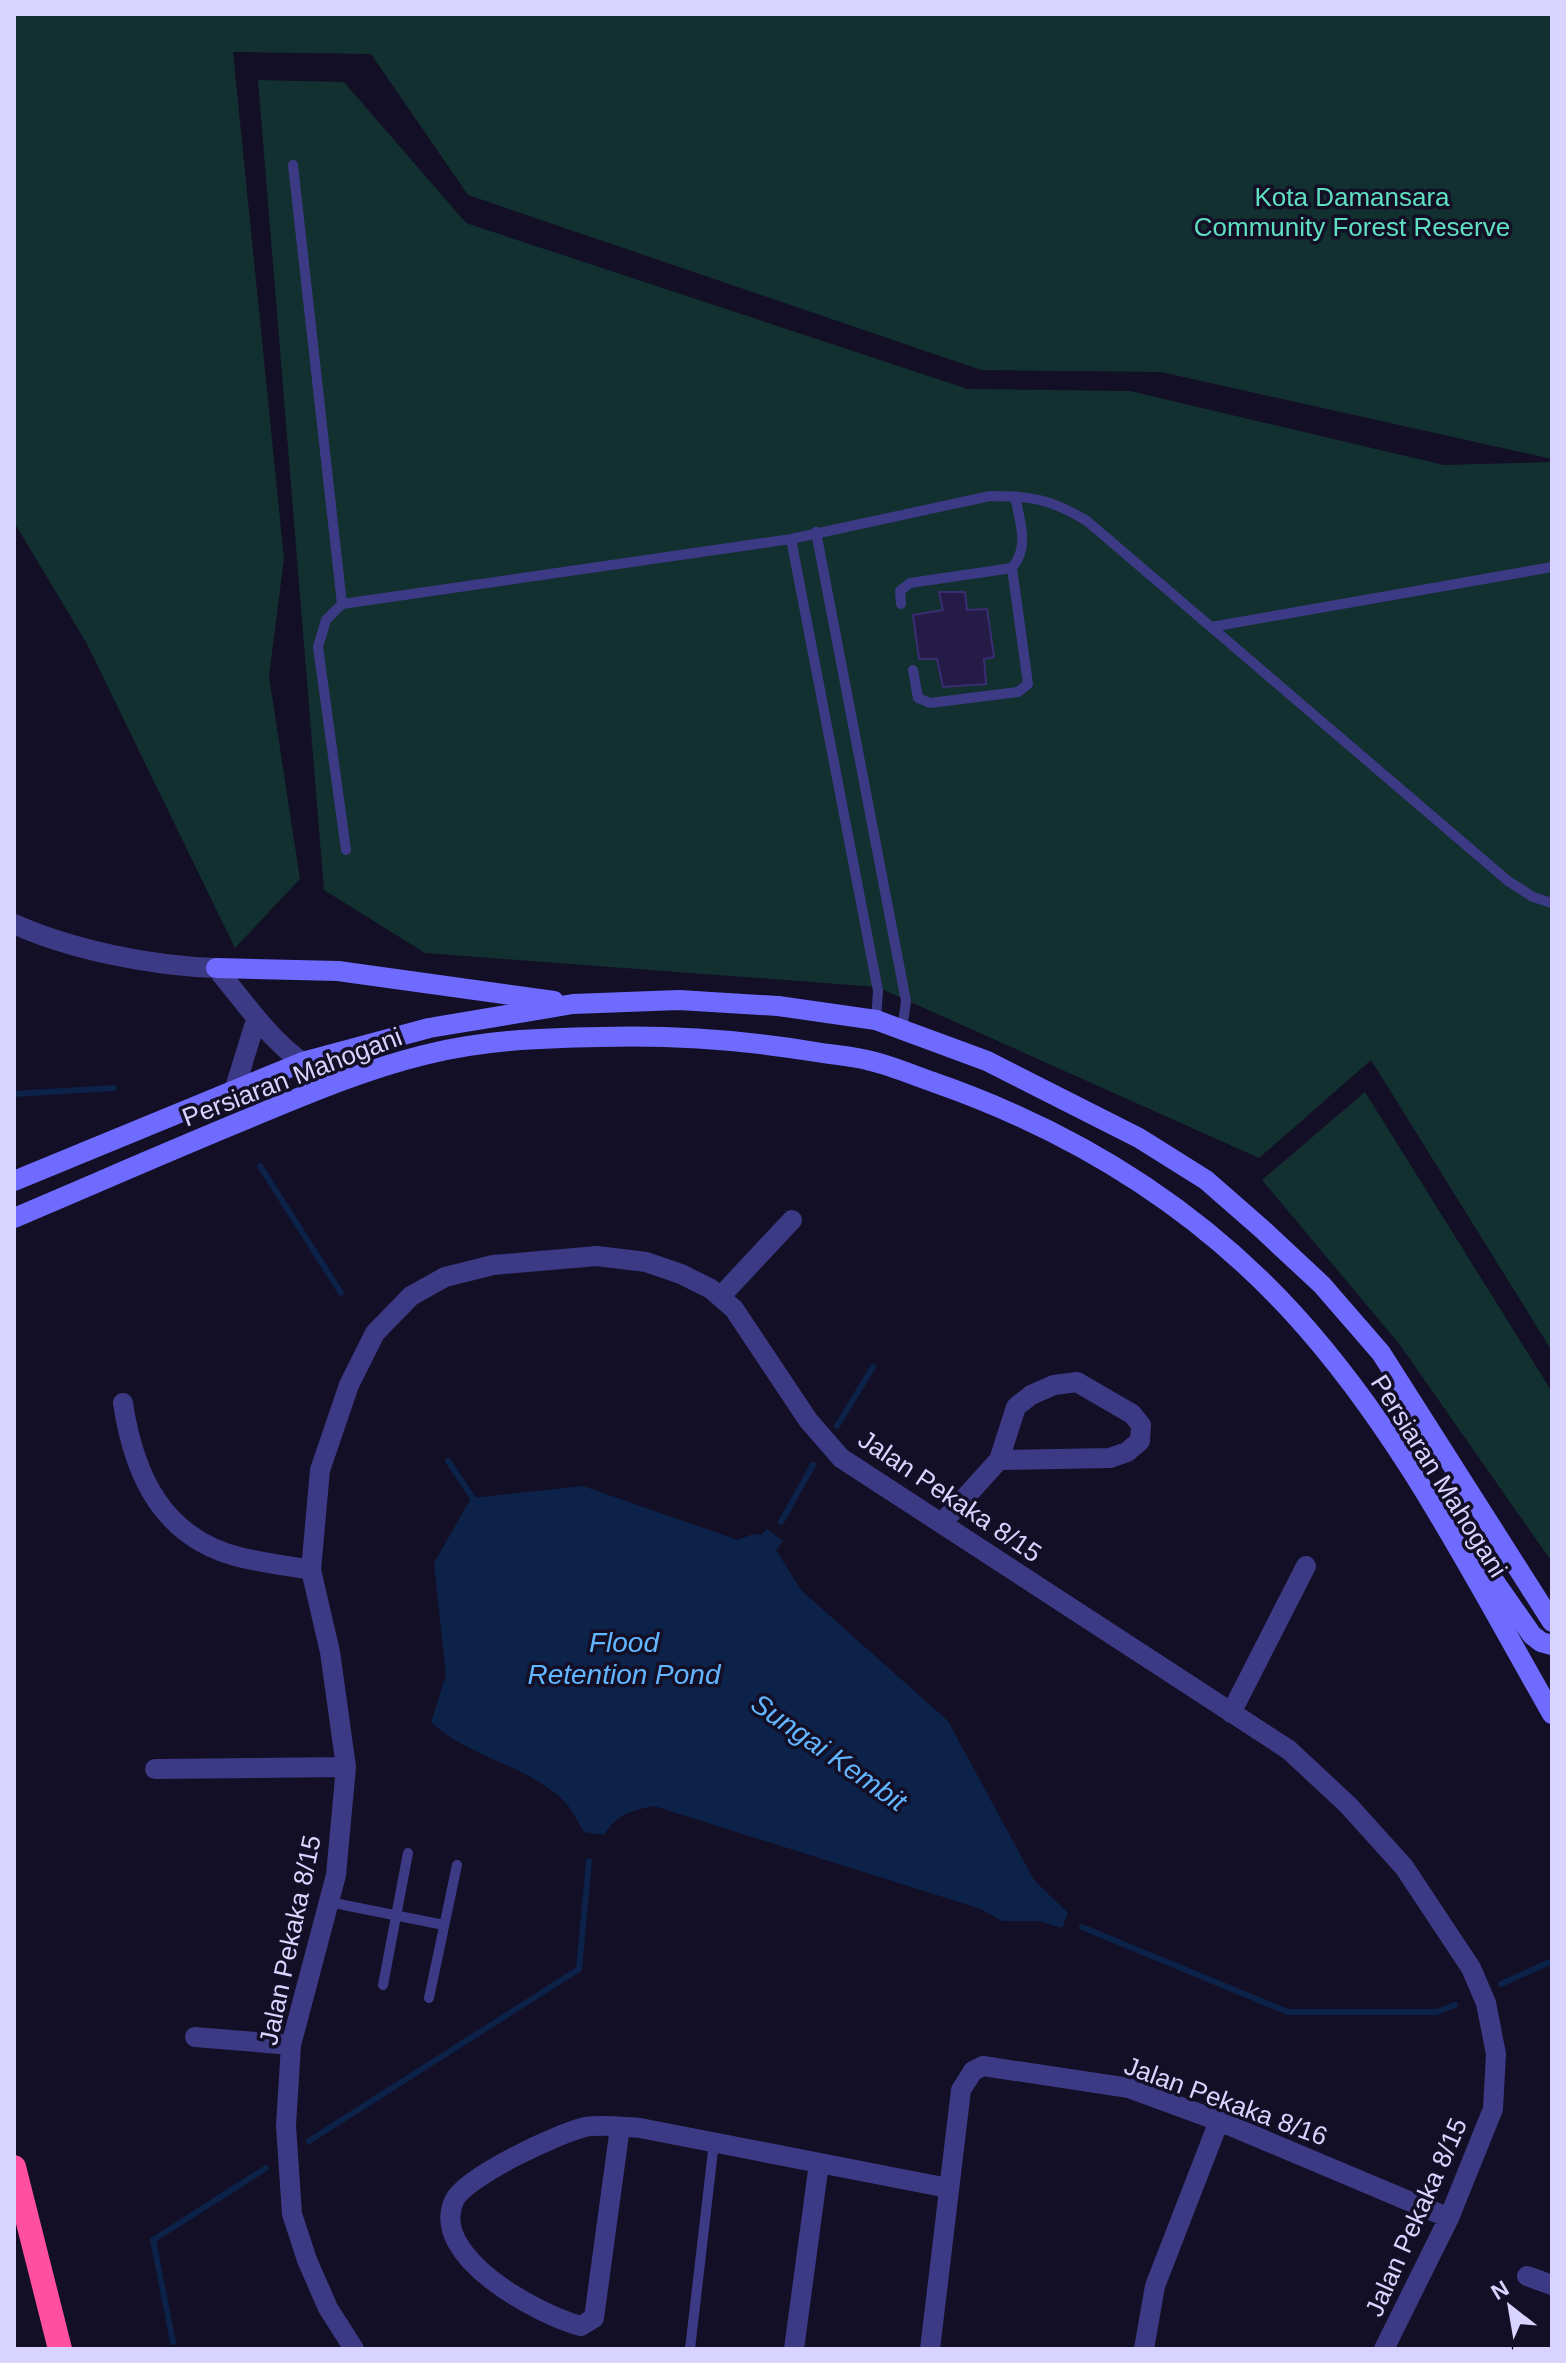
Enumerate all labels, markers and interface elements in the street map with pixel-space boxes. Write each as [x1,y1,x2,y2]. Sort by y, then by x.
park label: Kota Damansara Community Forest Reserve [1194,182,1510,242]
street label: Persiaran Mahogani [178,1021,406,1133]
street label: Persiaran Mahogani [1365,1369,1513,1583]
street label: Jalan Pekaka 8/15 [853,1424,1047,1568]
water label: Flood Retention Pond [527,1627,722,1690]
water label: Sungai Kembit [745,1687,913,1818]
street label: Jalan Pekaka 8/15 [253,1832,327,2048]
street label: Jalan Pekaka 8/16 [1120,2050,1332,2152]
street label: Jalan Pekaka 8/15 [1359,2113,1473,2321]
north arrow [1470,2267,1550,2347]
text: N [1487,2275,1513,2305]

